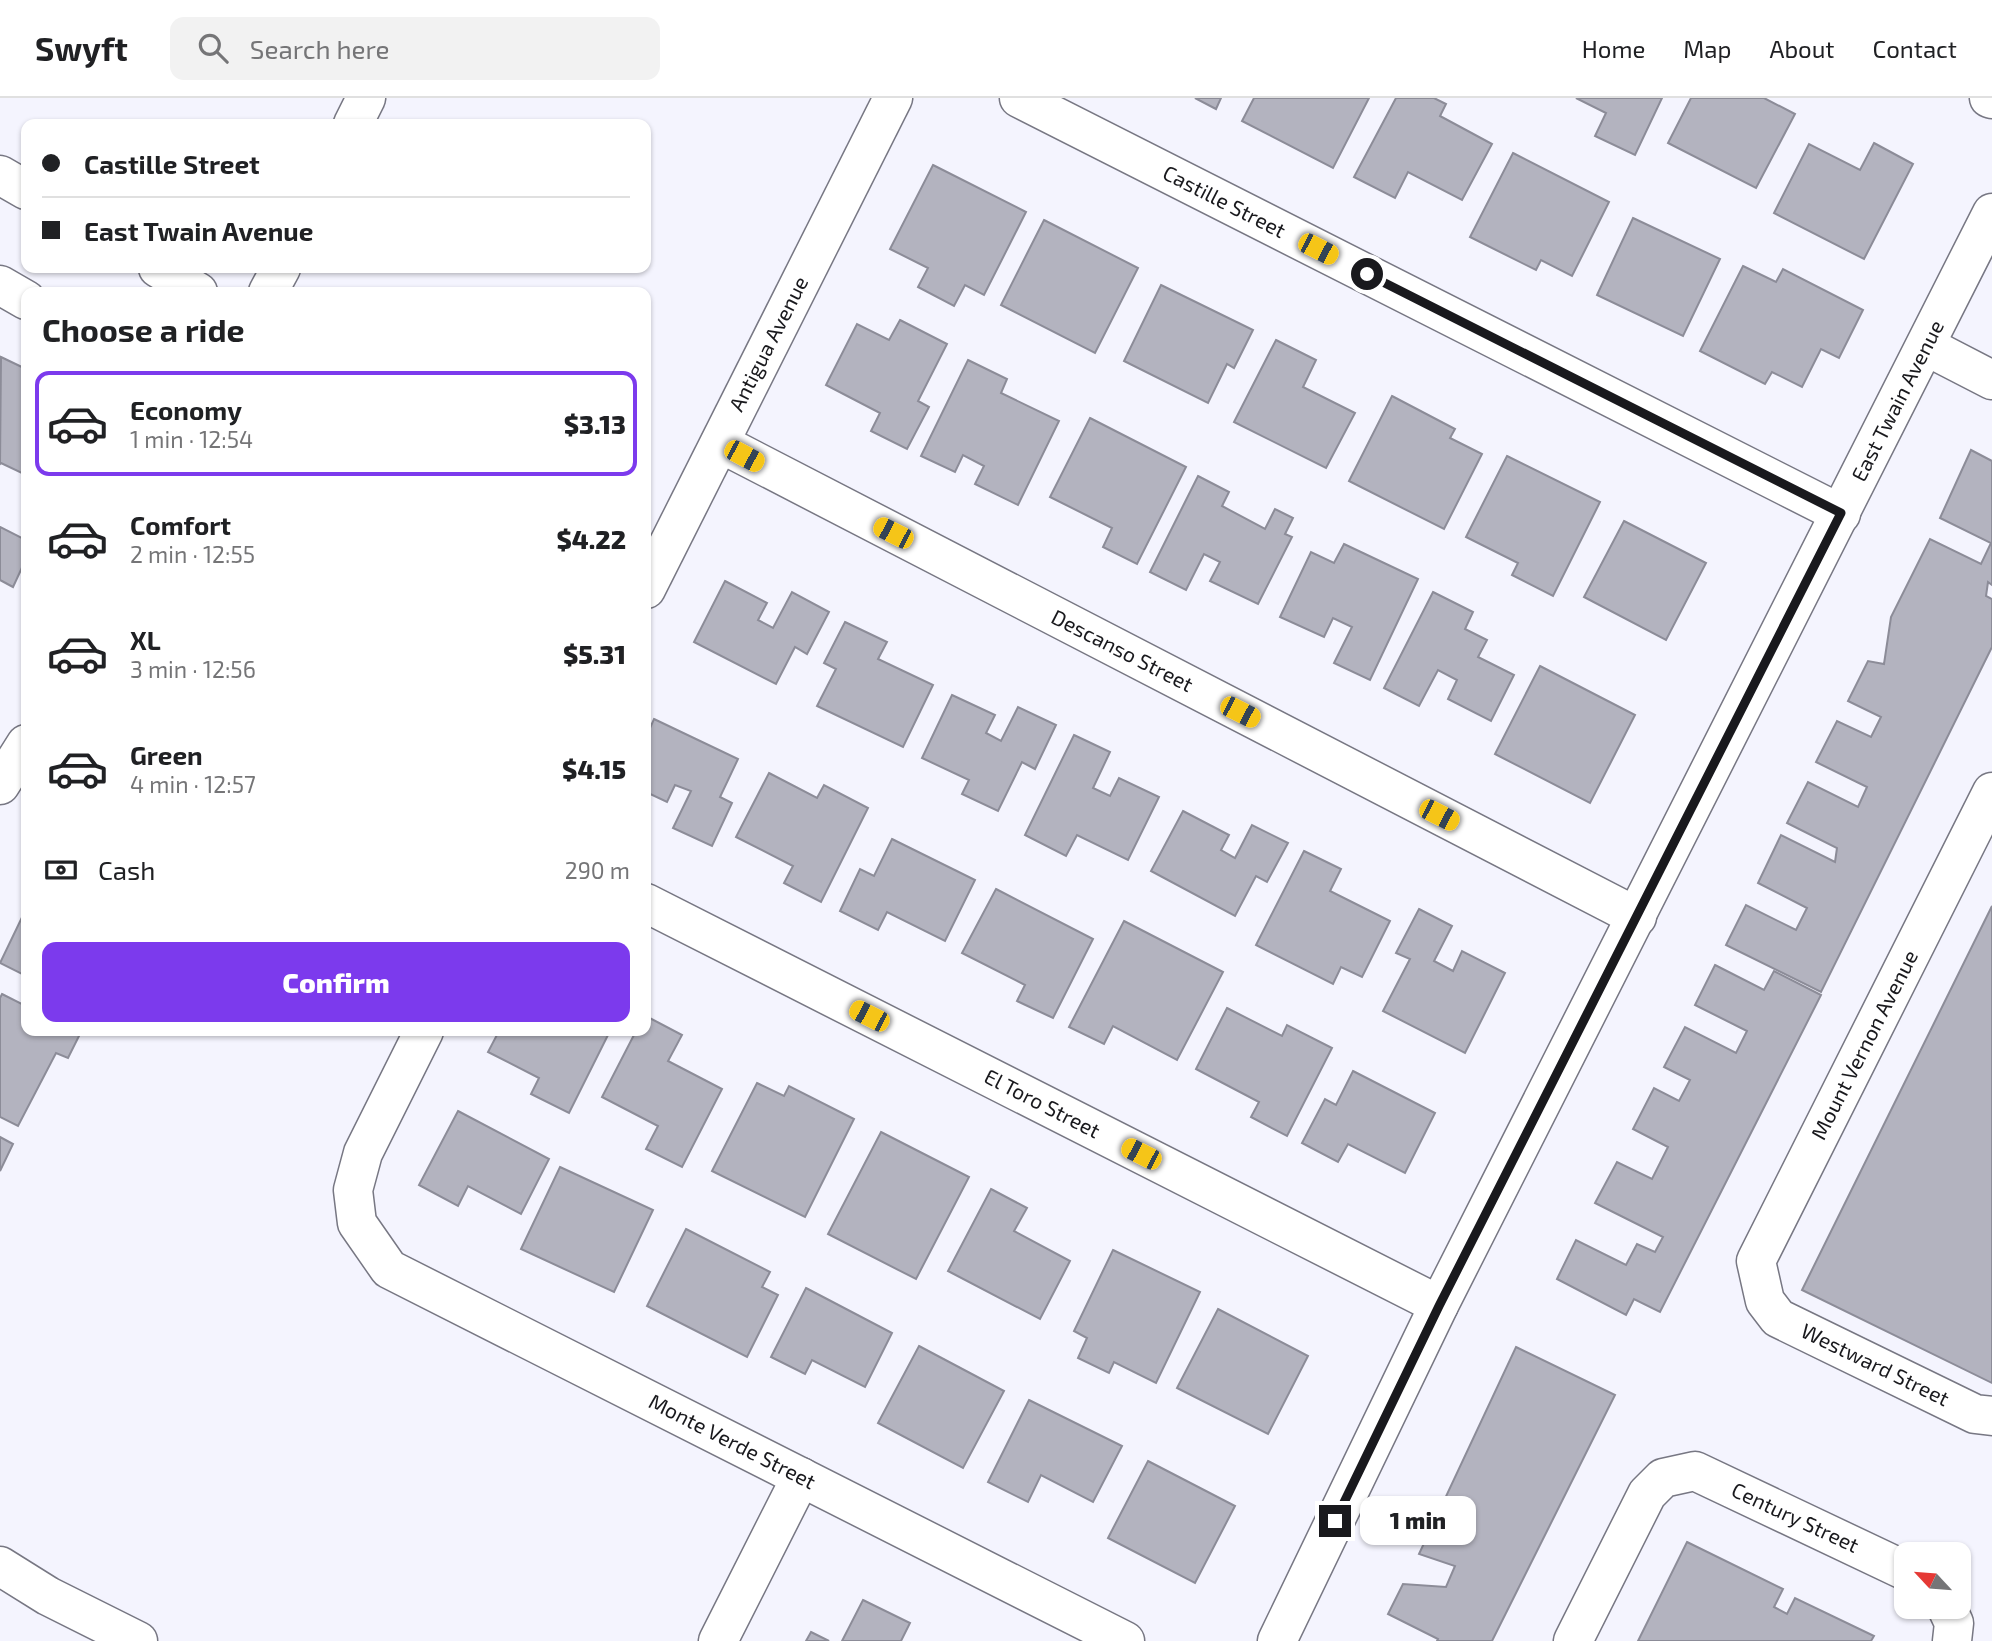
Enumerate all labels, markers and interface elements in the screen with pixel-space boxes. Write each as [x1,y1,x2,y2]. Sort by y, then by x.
search box [170,17,660,80]
text: Swyft [35,28,128,68]
icon: search [194,29,232,67]
text: Search here [250,33,390,64]
text: Home [1582,34,1645,63]
text: Map [1683,34,1731,63]
text: About [1769,34,1835,63]
text: Contact [1873,34,1957,63]
text: Castille Street [84,148,260,179]
street label: Castille Street [1159,159,1290,242]
text: East Twain Avenue [84,215,313,246]
car [1295,230,1342,268]
route start [1351,258,1383,290]
street label: Antigua Avenue [723,272,812,415]
text: Choose a ride [42,310,245,348]
street label: East Twain Avenue [1845,316,1948,485]
icon: car [46,392,109,455]
text: Economy [130,394,242,425]
text: $3.13 [564,408,626,439]
text: 1 min · 12:54 [130,425,253,453]
car [721,437,768,475]
icon: car [46,507,109,570]
text: Comfort [130,509,231,540]
car [870,514,917,552]
text: $4.22 [557,523,626,554]
text: 2 min · 12:55 [130,540,255,568]
street label: Descanso Street [1048,603,1198,696]
icon: car [46,622,109,685]
text: XL [130,624,161,655]
text: $5.31 [563,638,626,669]
text: 3 min · 12:56 [130,655,256,683]
car [1217,693,1264,731]
icon: car [46,737,109,800]
text: Green [130,739,203,770]
text: $4.15 [562,753,626,784]
text: 4 min · 12:57 [130,770,256,798]
car [1416,796,1463,834]
icon: cash [42,851,80,889]
text: Cash [98,854,155,885]
text: 290 m [565,856,630,884]
button: Confirm [42,942,630,1022]
street label: Mount Vernon Avenue [1805,945,1922,1143]
car [846,997,893,1035]
street label: El Toro Street [981,1063,1105,1143]
car [1118,1135,1165,1173]
street label: Westward Street [1798,1317,1954,1410]
street label: Monte Verde Street [645,1388,820,1494]
street label: Century Street [1728,1476,1863,1557]
callout: 1 min [1360,1496,1475,1546]
route end [1319,1505,1351,1537]
text: 1 min [1390,1506,1446,1534]
north arrow [1894,1542,1970,1619]
map controls [1894,1542,1971,1619]

